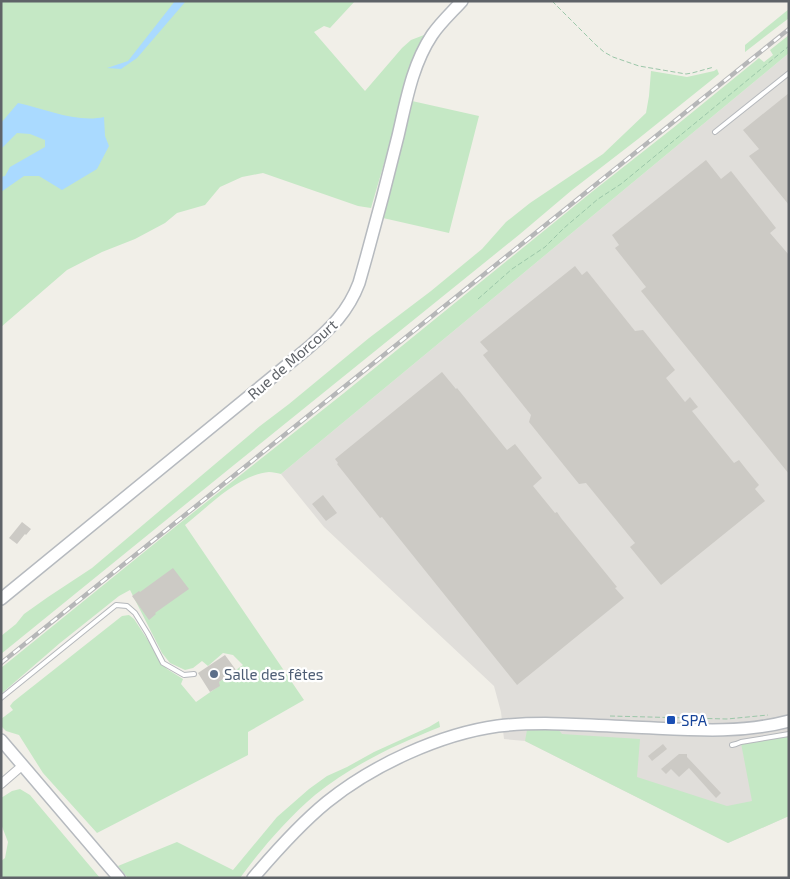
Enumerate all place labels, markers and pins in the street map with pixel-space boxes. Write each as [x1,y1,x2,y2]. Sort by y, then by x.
place label: Salle des fêtes [224,665,323,683]
marker: Salle des fêtes [208,668,220,680]
place label: SPA [681,711,708,729]
marker: SPA [665,714,677,726]

